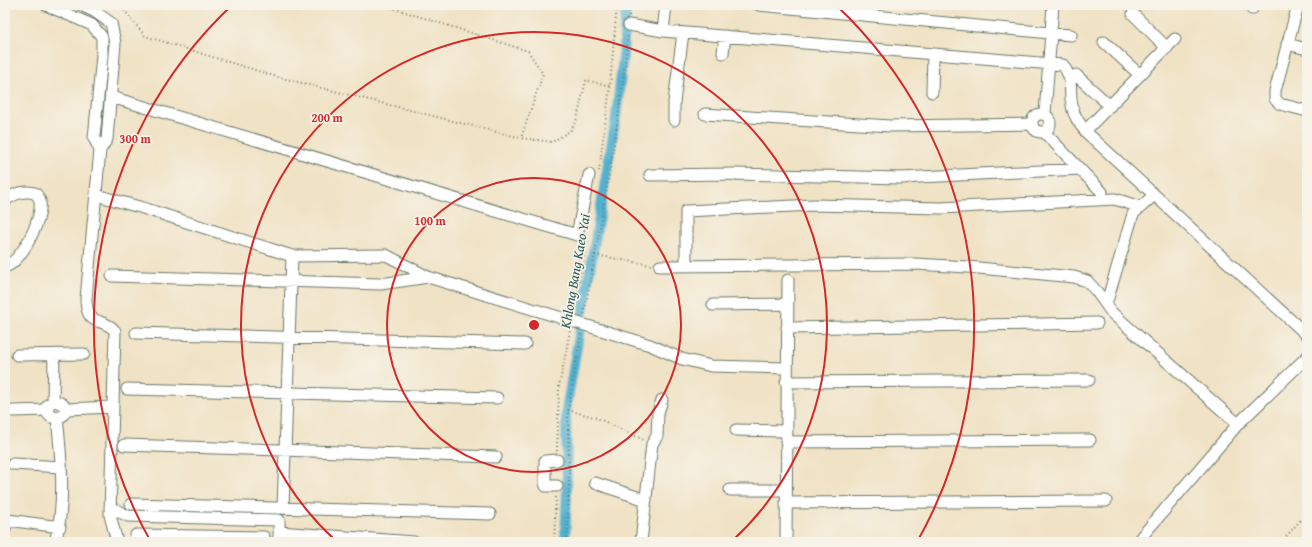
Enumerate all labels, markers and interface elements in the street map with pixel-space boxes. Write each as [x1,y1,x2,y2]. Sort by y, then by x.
text: 200 m [311,109,344,126]
text: 300 m [119,130,152,147]
text: 100 m [414,212,447,229]
water label: Khlong Bang Kaeo Yai [555,212,595,331]
centre of rings [527,318,541,332]

